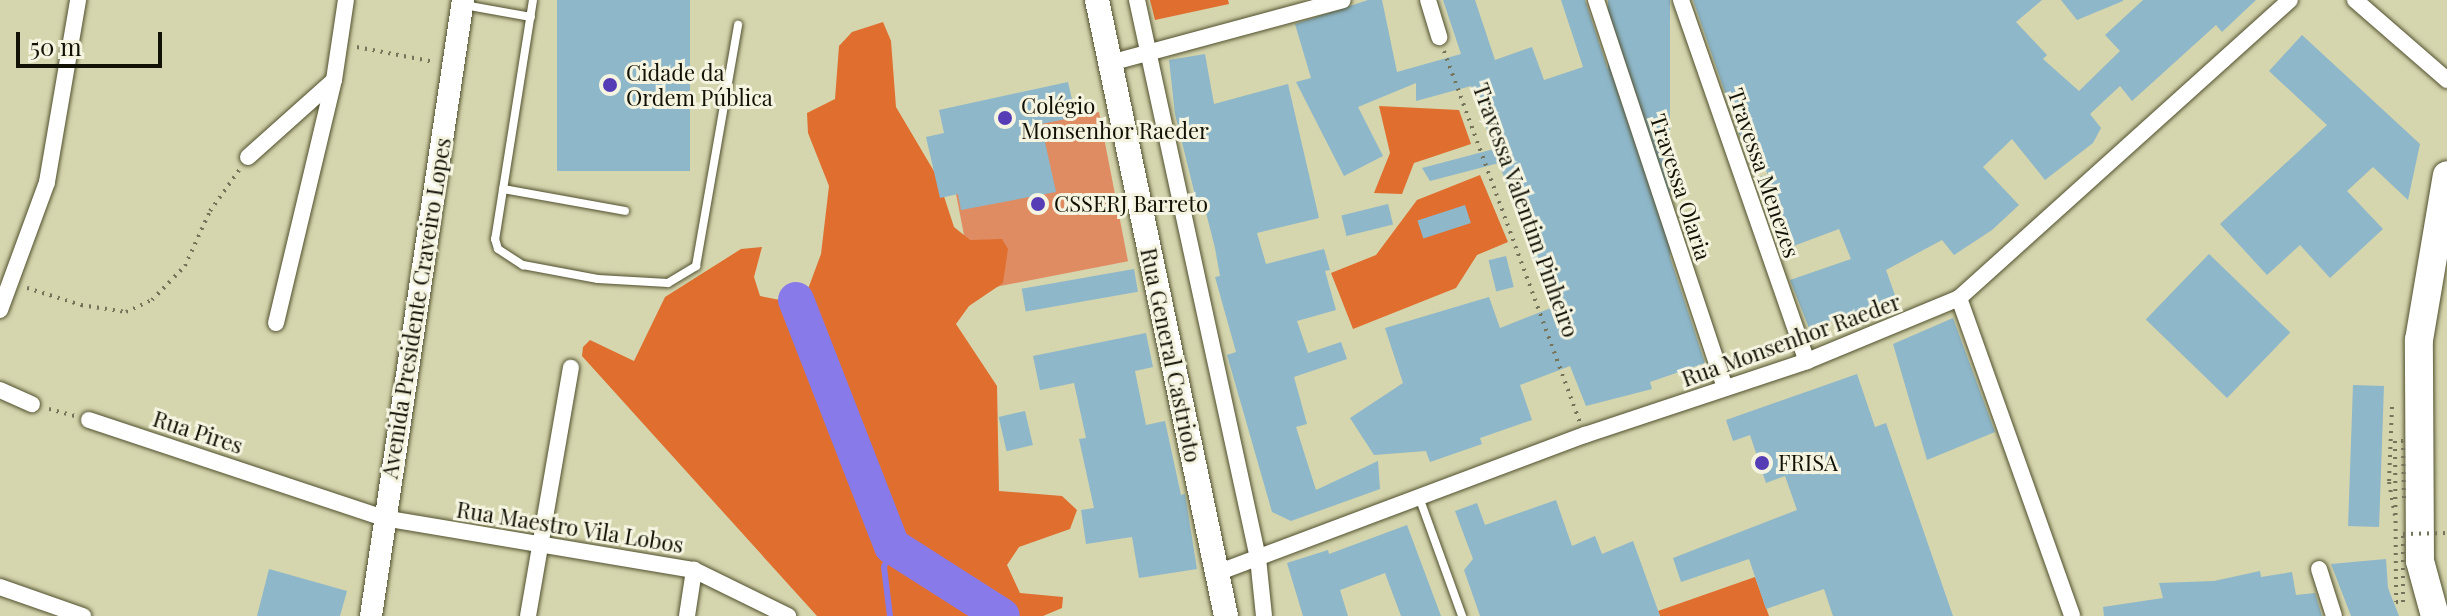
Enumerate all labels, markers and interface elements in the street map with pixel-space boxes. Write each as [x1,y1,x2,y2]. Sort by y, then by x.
scale bar [20,16,166,66]
text: 50 m [30,30,82,62]
place label: Cidade da Ordem Pública [626,59,773,110]
marker: Cidade da Ordem Pública [601,76,619,94]
street label: Travessa Valentim Pinheiro [1468,79,1584,341]
street label: Travessa Menezes [1723,85,1805,261]
place label: Colégio Monsenhor Raeder [1021,92,1209,144]
marker: Colégio Monsenhor Raeder [996,109,1014,127]
street label: Travessa Olaria [1645,110,1717,264]
street label: Avenida Presidente Craveiro Lopes [376,136,456,480]
place label: CSSERJ Barreto [1054,191,1208,217]
marker: CSSERJ Barreto [1029,195,1047,213]
street label: Rua General Castrioto [1135,245,1207,465]
street label: Rua Monsenhor Raeder [1678,288,1904,392]
street label: Rua Pires [150,405,246,459]
place label: FRISA [1778,450,1838,476]
marker: FRISA [1753,454,1771,472]
street label: Rua Maestro Vila Lobos [454,496,686,558]

